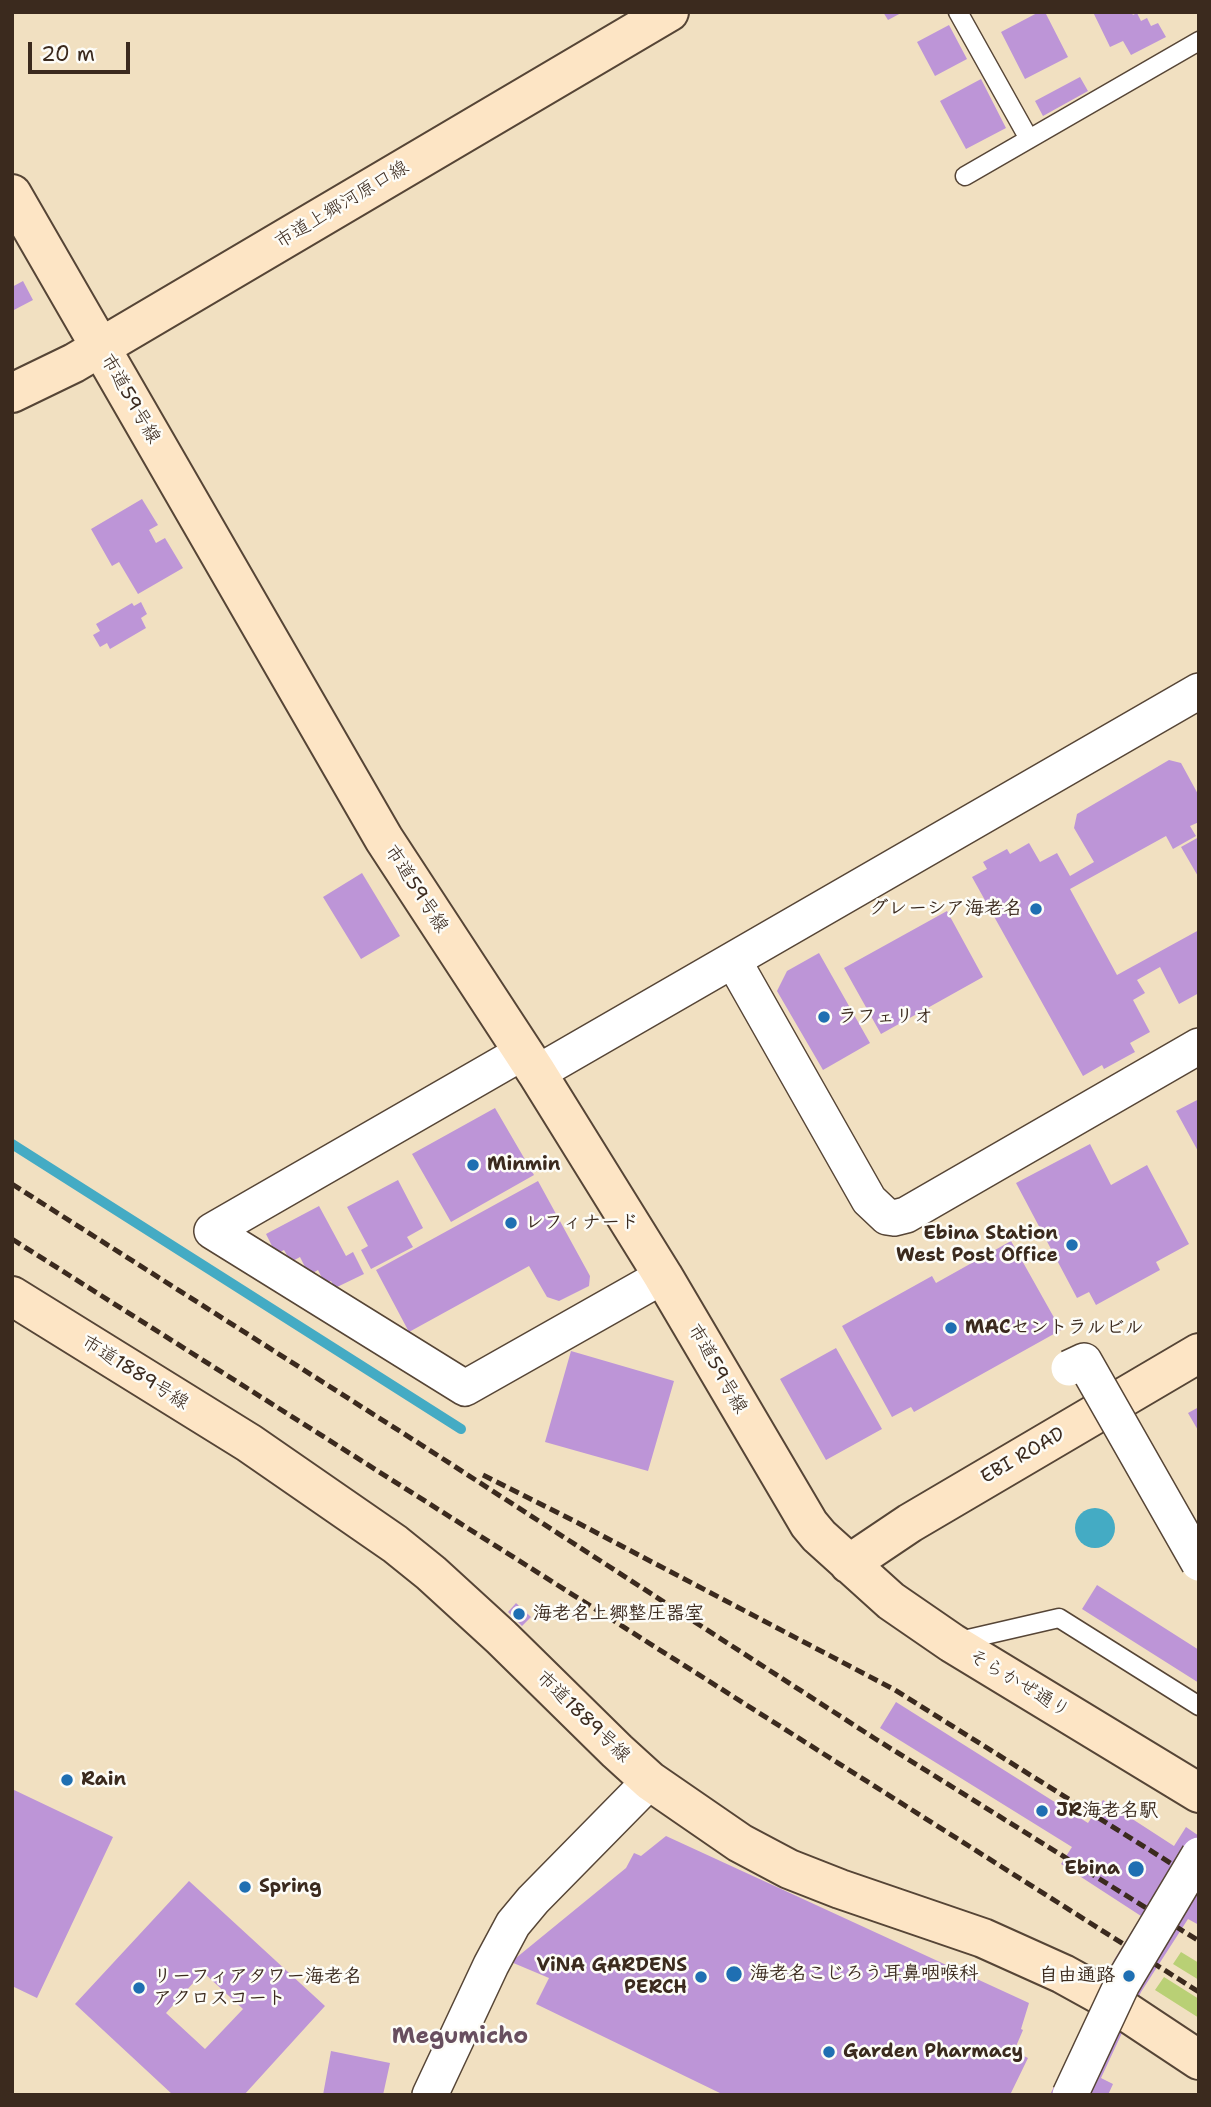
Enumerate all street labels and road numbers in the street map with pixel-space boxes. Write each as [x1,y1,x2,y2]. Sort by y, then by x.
street label: 市道上郷河原口線 [271,156,413,254]
street label: 市道59号線 [95,350,165,448]
street label: 市道59号線 [379,841,453,937]
street label: 市道59号線 [682,1320,752,1418]
street label: 市道1889号線 [77,1331,193,1415]
street label: EBI ROAD [977,1423,1069,1489]
street label: そらかぜ通り [964,1645,1074,1723]
street label: 市道1889号線 [531,1666,635,1768]

